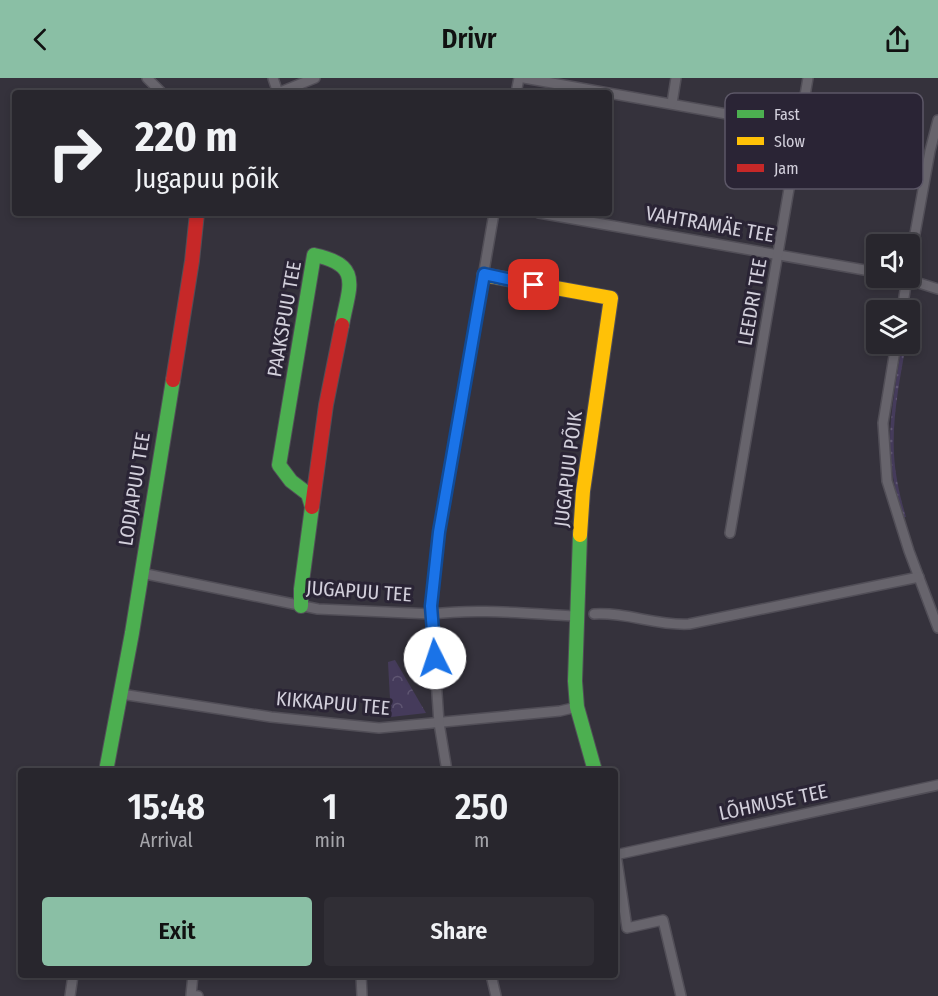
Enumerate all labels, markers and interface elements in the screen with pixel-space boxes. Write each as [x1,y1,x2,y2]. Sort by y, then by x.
icon: back [24,23,57,56]
text: Drivr [441,23,497,55]
icon: share [881,23,914,56]
legend [725,93,923,189]
text: Fast [774,105,801,124]
text: 220 m [135,112,238,162]
icon: right [36,114,114,192]
text: Slow [774,132,805,151]
text: Jam [774,159,799,178]
text: Jugapuu põik [135,163,279,195]
street label: VAHTRAMÄE TEE [644,201,776,247]
map controls [866,234,920,354]
button: sound [866,234,920,288]
street label: LEEDRI TEE [733,257,771,347]
street label: PAAKSPUU TEE [262,259,306,379]
pin [508,259,559,310]
icon: arrive [517,268,550,301]
button: layers [866,300,920,354]
street label: JUGAPUU PÕIK [549,409,587,528]
street label: LODJAPUU TEE [113,431,155,547]
street label: JUGAPUU TEE [305,575,413,607]
position arrow [403,626,467,690]
street label: KIKKAPUU TEE [275,686,391,720]
street label: LÕHMUSE TEE [716,779,830,825]
text: 15:48 [128,785,205,829]
text: 1 [323,785,338,829]
text: 250 [455,785,508,829]
text: Arrival [140,828,193,852]
text: min [315,828,346,852]
text: m [474,828,489,852]
button: Exit [42,897,312,966]
button: Share [324,897,594,966]

